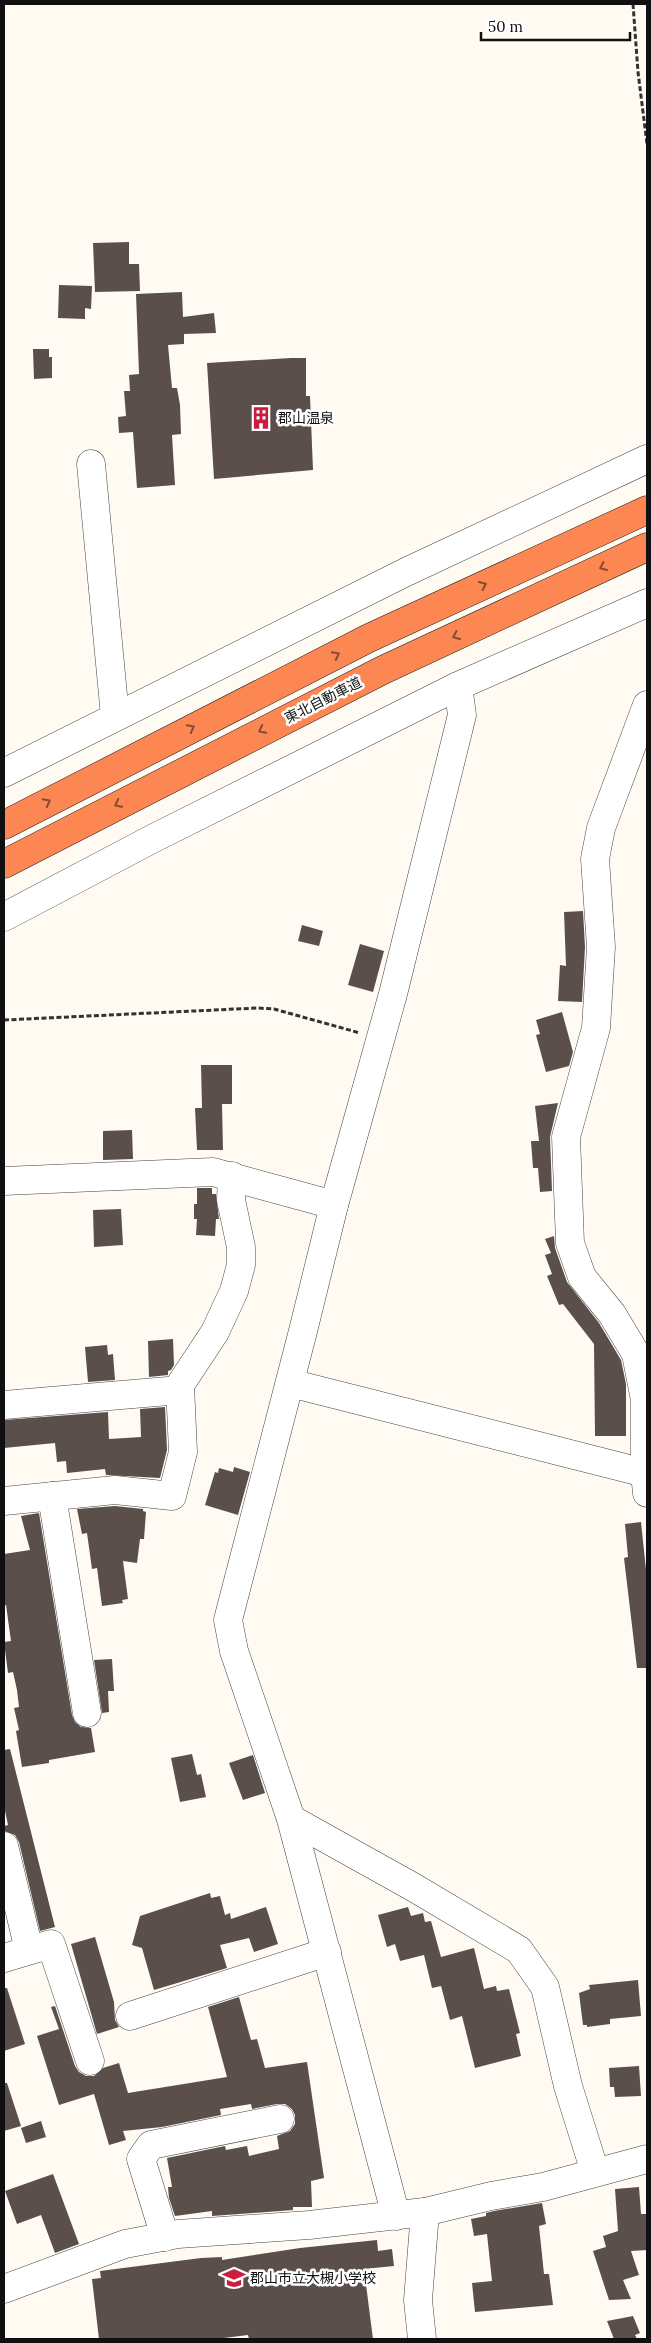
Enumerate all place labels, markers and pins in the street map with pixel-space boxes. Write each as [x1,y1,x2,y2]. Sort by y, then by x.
building icon: 郡山温泉 [248,405,274,431]
place label: 郡山温泉 [278,409,334,427]
school or university icon: 郡山市立大槻小学校 [221,2265,247,2291]
place label: 郡山市立大槻小学校 [250,2269,376,2287]

